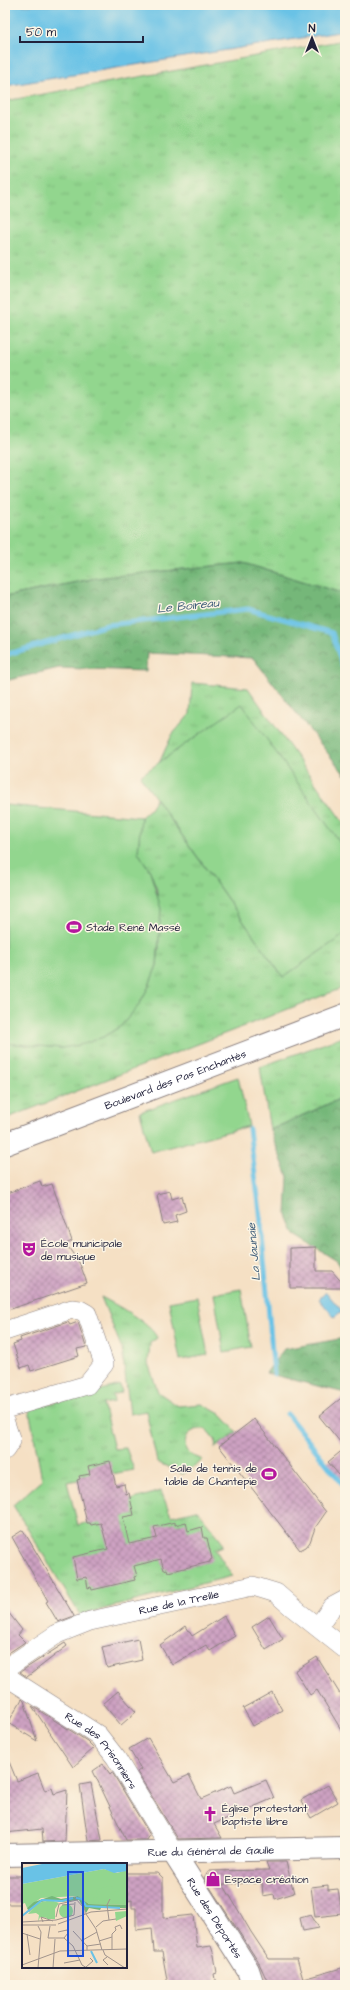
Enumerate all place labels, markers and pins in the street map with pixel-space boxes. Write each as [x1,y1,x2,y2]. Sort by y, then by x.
sports icon: Stade René Massé [65,918,83,936]
place label: Stade René Massé [86,920,180,935]
place label: École municipale de musique [41,1236,122,1264]
theatre icon: École municipale de musique [20,1240,38,1258]
place label: Salle de tennis de table de Chantepie [164,1461,257,1489]
sports icon: Salle de tennis de table de Chantepie [260,1465,278,1483]
place label: Église protestant baptiste libre [222,1801,308,1829]
church icon: Église protestant baptiste libre [201,1805,219,1823]
shop icon: Espace création [204,1870,222,1888]
place label: Espace création [225,1872,309,1887]

